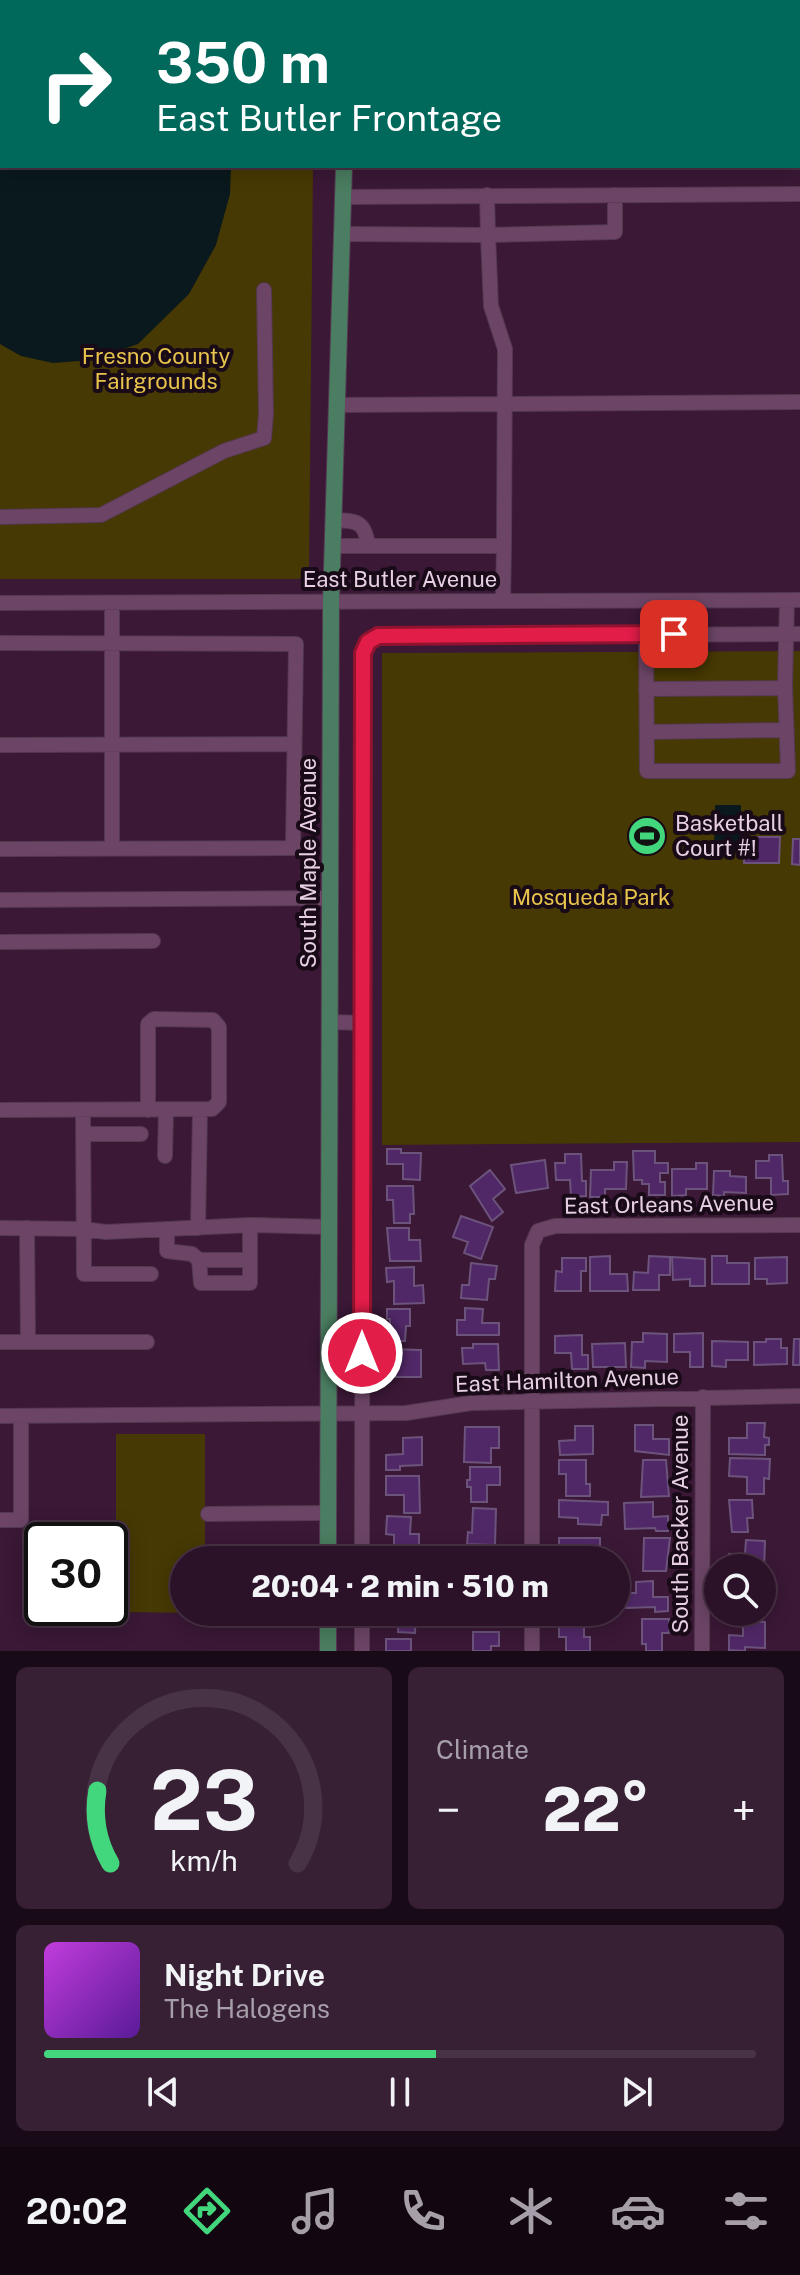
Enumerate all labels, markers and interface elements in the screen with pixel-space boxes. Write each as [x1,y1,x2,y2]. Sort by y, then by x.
text: 350 m [156,30,330,96]
icon: right [24,32,128,136]
text: East Butler Frontage [156,97,502,139]
park label: Fresno County Fairgrounds [82,343,230,394]
street label: East Butler Avenue [303,566,497,592]
pin [640,600,708,668]
icon: arrive [652,612,696,656]
street label: South Maple Avenue [295,758,321,968]
place label: Basketball Court #! [675,810,783,861]
sports icon: Basketball Court #! [626,815,668,857]
park label: Mosqueda Park [512,884,670,910]
street label: East Orleans Avenue [564,1189,774,1219]
position arrow [320,1311,404,1395]
street label: East Hamilton Avenue [455,1363,679,1397]
street label: South Backer Avenue [667,1414,693,1634]
speed limit sign: 30 [24,1522,128,1626]
map controls [704,1554,776,1626]
button: search [704,1554,776,1626]
text: 20:04 · 2 min · 510 m [251,1568,549,1604]
text: Climate [436,1734,529,1765]
text: 23 [150,1751,258,1849]
text: 22° [542,1774,650,1845]
text: − [436,1784,460,1836]
text: + [732,1784,756,1836]
text: km/h [170,1844,238,1877]
text: Night Drive [164,1957,325,1993]
text: The Halogens [164,1993,330,2024]
icon: previous [141,2070,185,2114]
icon: pause [378,2070,422,2114]
icon: next [615,2070,659,2114]
icon: directions [179,2183,235,2239]
icon: music [287,2183,343,2239]
icon: phone [395,2183,451,2239]
icon: climate [503,2183,559,2239]
icon: car [610,2183,666,2239]
icon: filters [718,2183,774,2239]
text: 20:02 [26,2190,128,2232]

